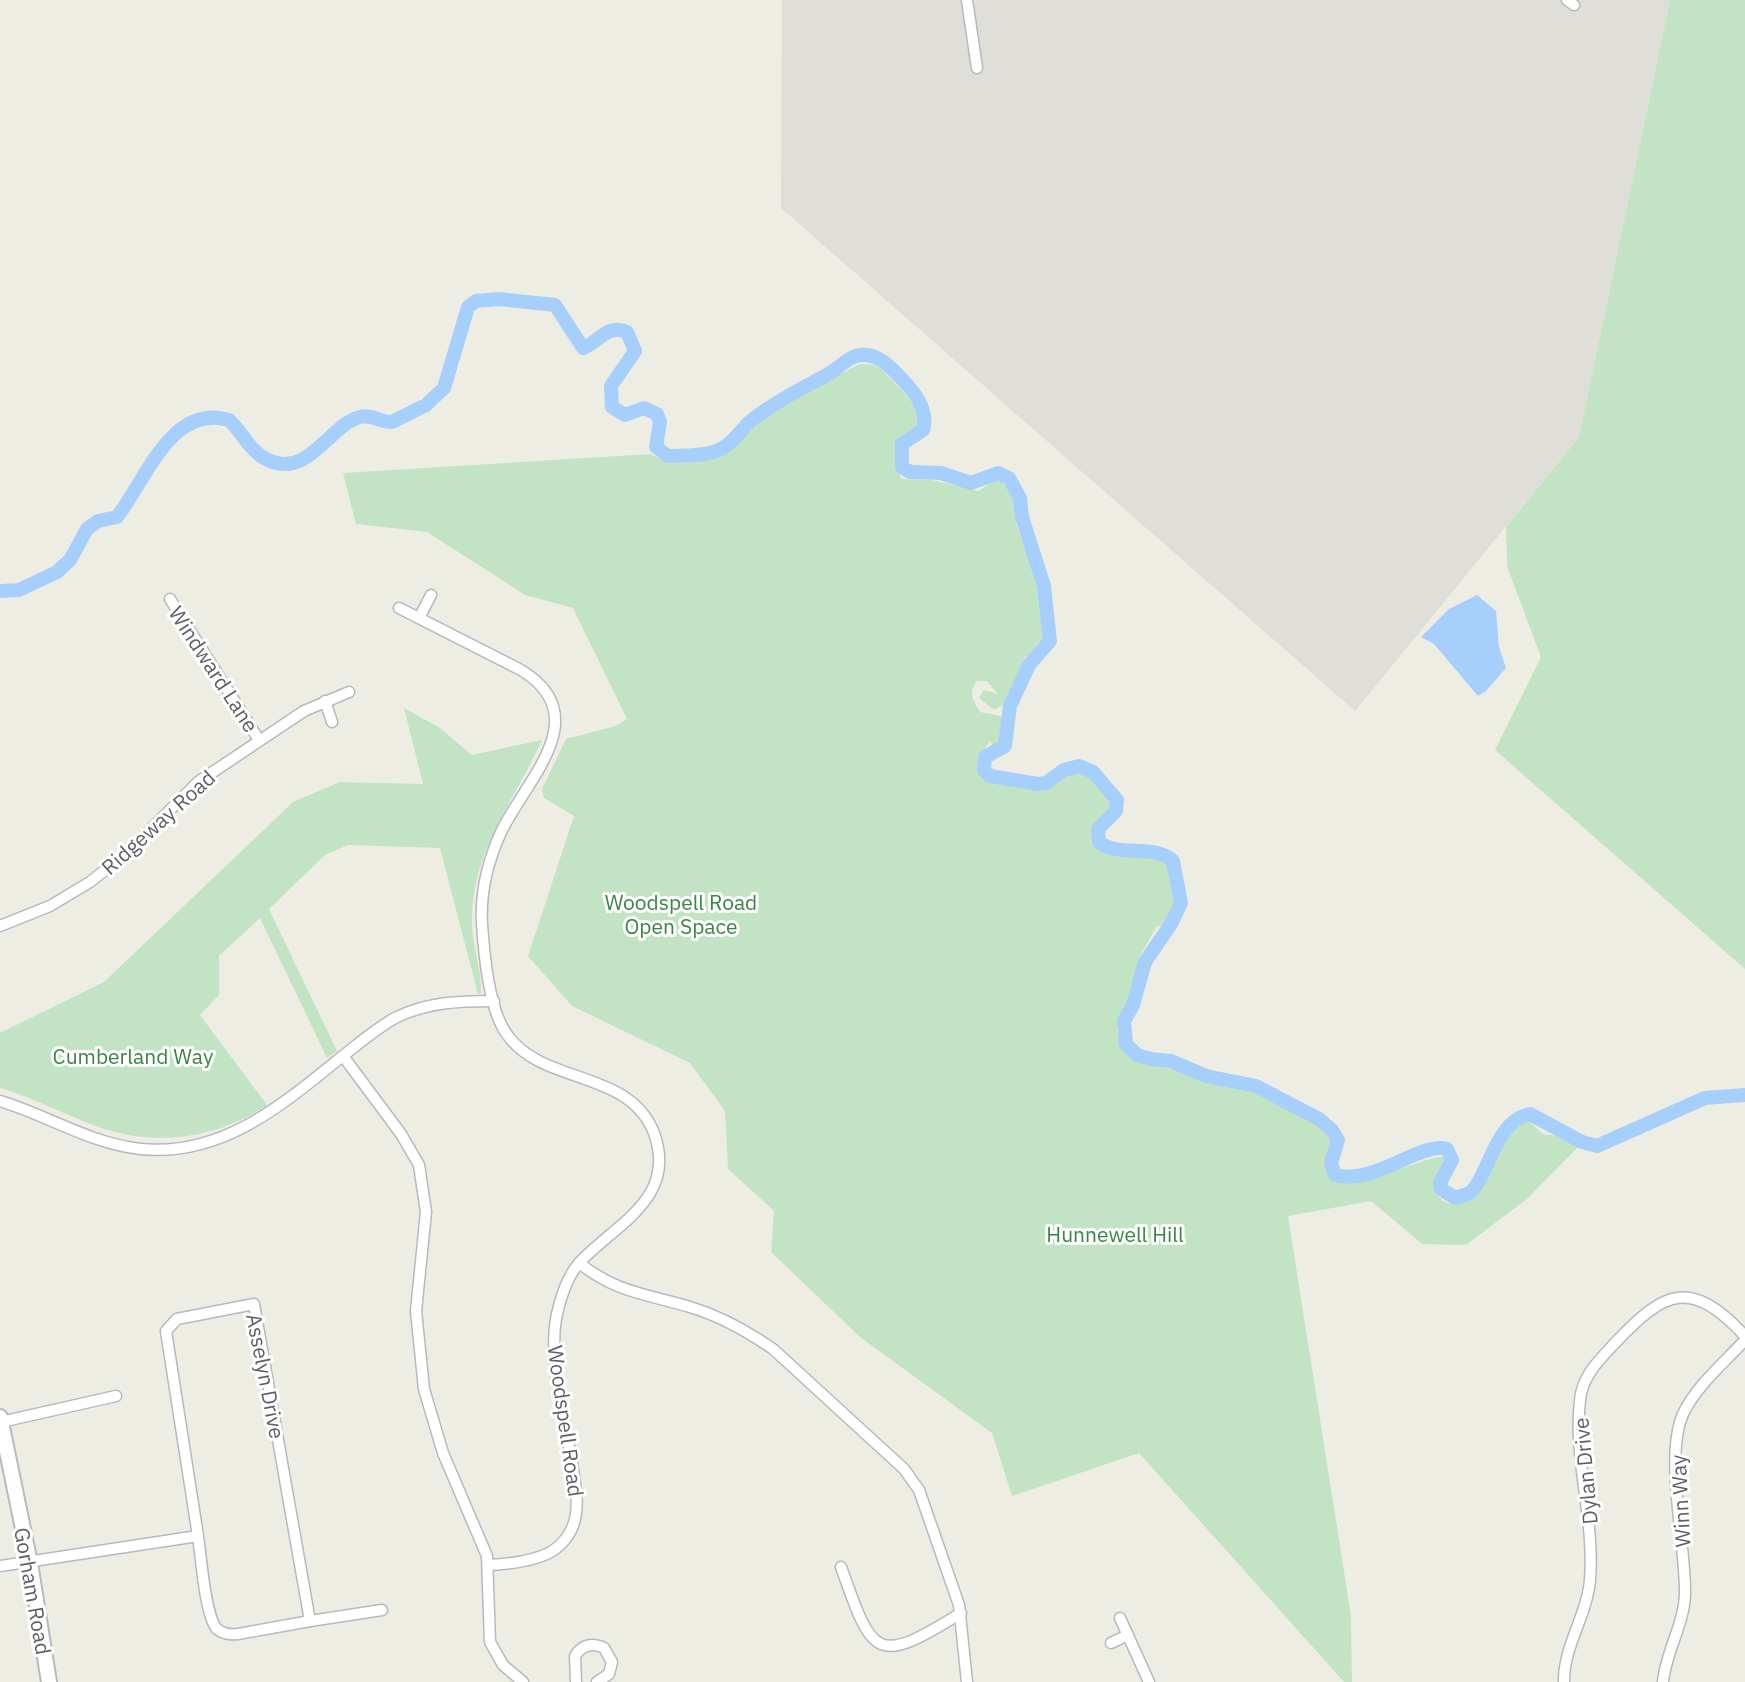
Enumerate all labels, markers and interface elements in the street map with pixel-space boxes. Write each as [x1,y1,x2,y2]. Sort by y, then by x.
street label: Windward Lane [163,601,265,737]
street label: Ridgeway Road [95,763,221,881]
park label: Woodspell Road Open Space [605,888,757,940]
park label: Cumberland Way [53,1042,214,1070]
park label: Hunnewell Hill [1046,1220,1184,1248]
street label: Asselyn Drive [240,1311,292,1441]
street label: Woodspell Road [542,1343,590,1499]
street label: Dylan Drive [1566,1416,1604,1526]
street label: Winn Way [1664,1453,1696,1548]
street label: Gorham Road [8,1525,58,1657]

